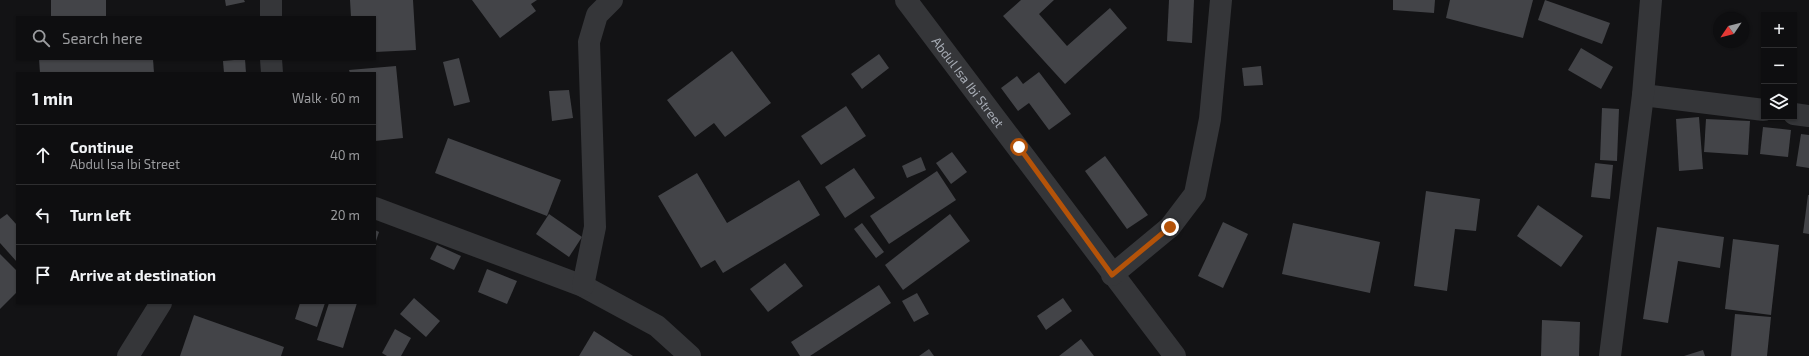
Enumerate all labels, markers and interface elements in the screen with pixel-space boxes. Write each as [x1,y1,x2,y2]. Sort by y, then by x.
north arrow [1713,12,1749,48]
map controls [1761,12,1797,120]
button: + [1761,12,1797,48]
search box [16,16,376,60]
icon: search [30,27,52,49]
text: Search here [62,29,143,47]
street label: Abdul Isa Ibi Street [929,33,1008,131]
button: − [1761,48,1797,84]
button: layers [1761,84,1797,120]
text: 1 min [32,88,73,108]
text: Walk · 60 m [292,90,360,106]
text: Continue [70,138,133,156]
route start [1010,138,1028,156]
icon: ahead [32,144,54,166]
text: 40 m [330,147,360,163]
text: Abdul Isa Ibi Street [70,156,180,172]
icon: left [32,204,54,226]
text: Turn left [70,206,131,224]
text: 20 m [331,207,360,223]
route end [1161,218,1179,236]
icon: arrive [32,264,54,286]
text: Arrive at destination [70,266,216,284]

